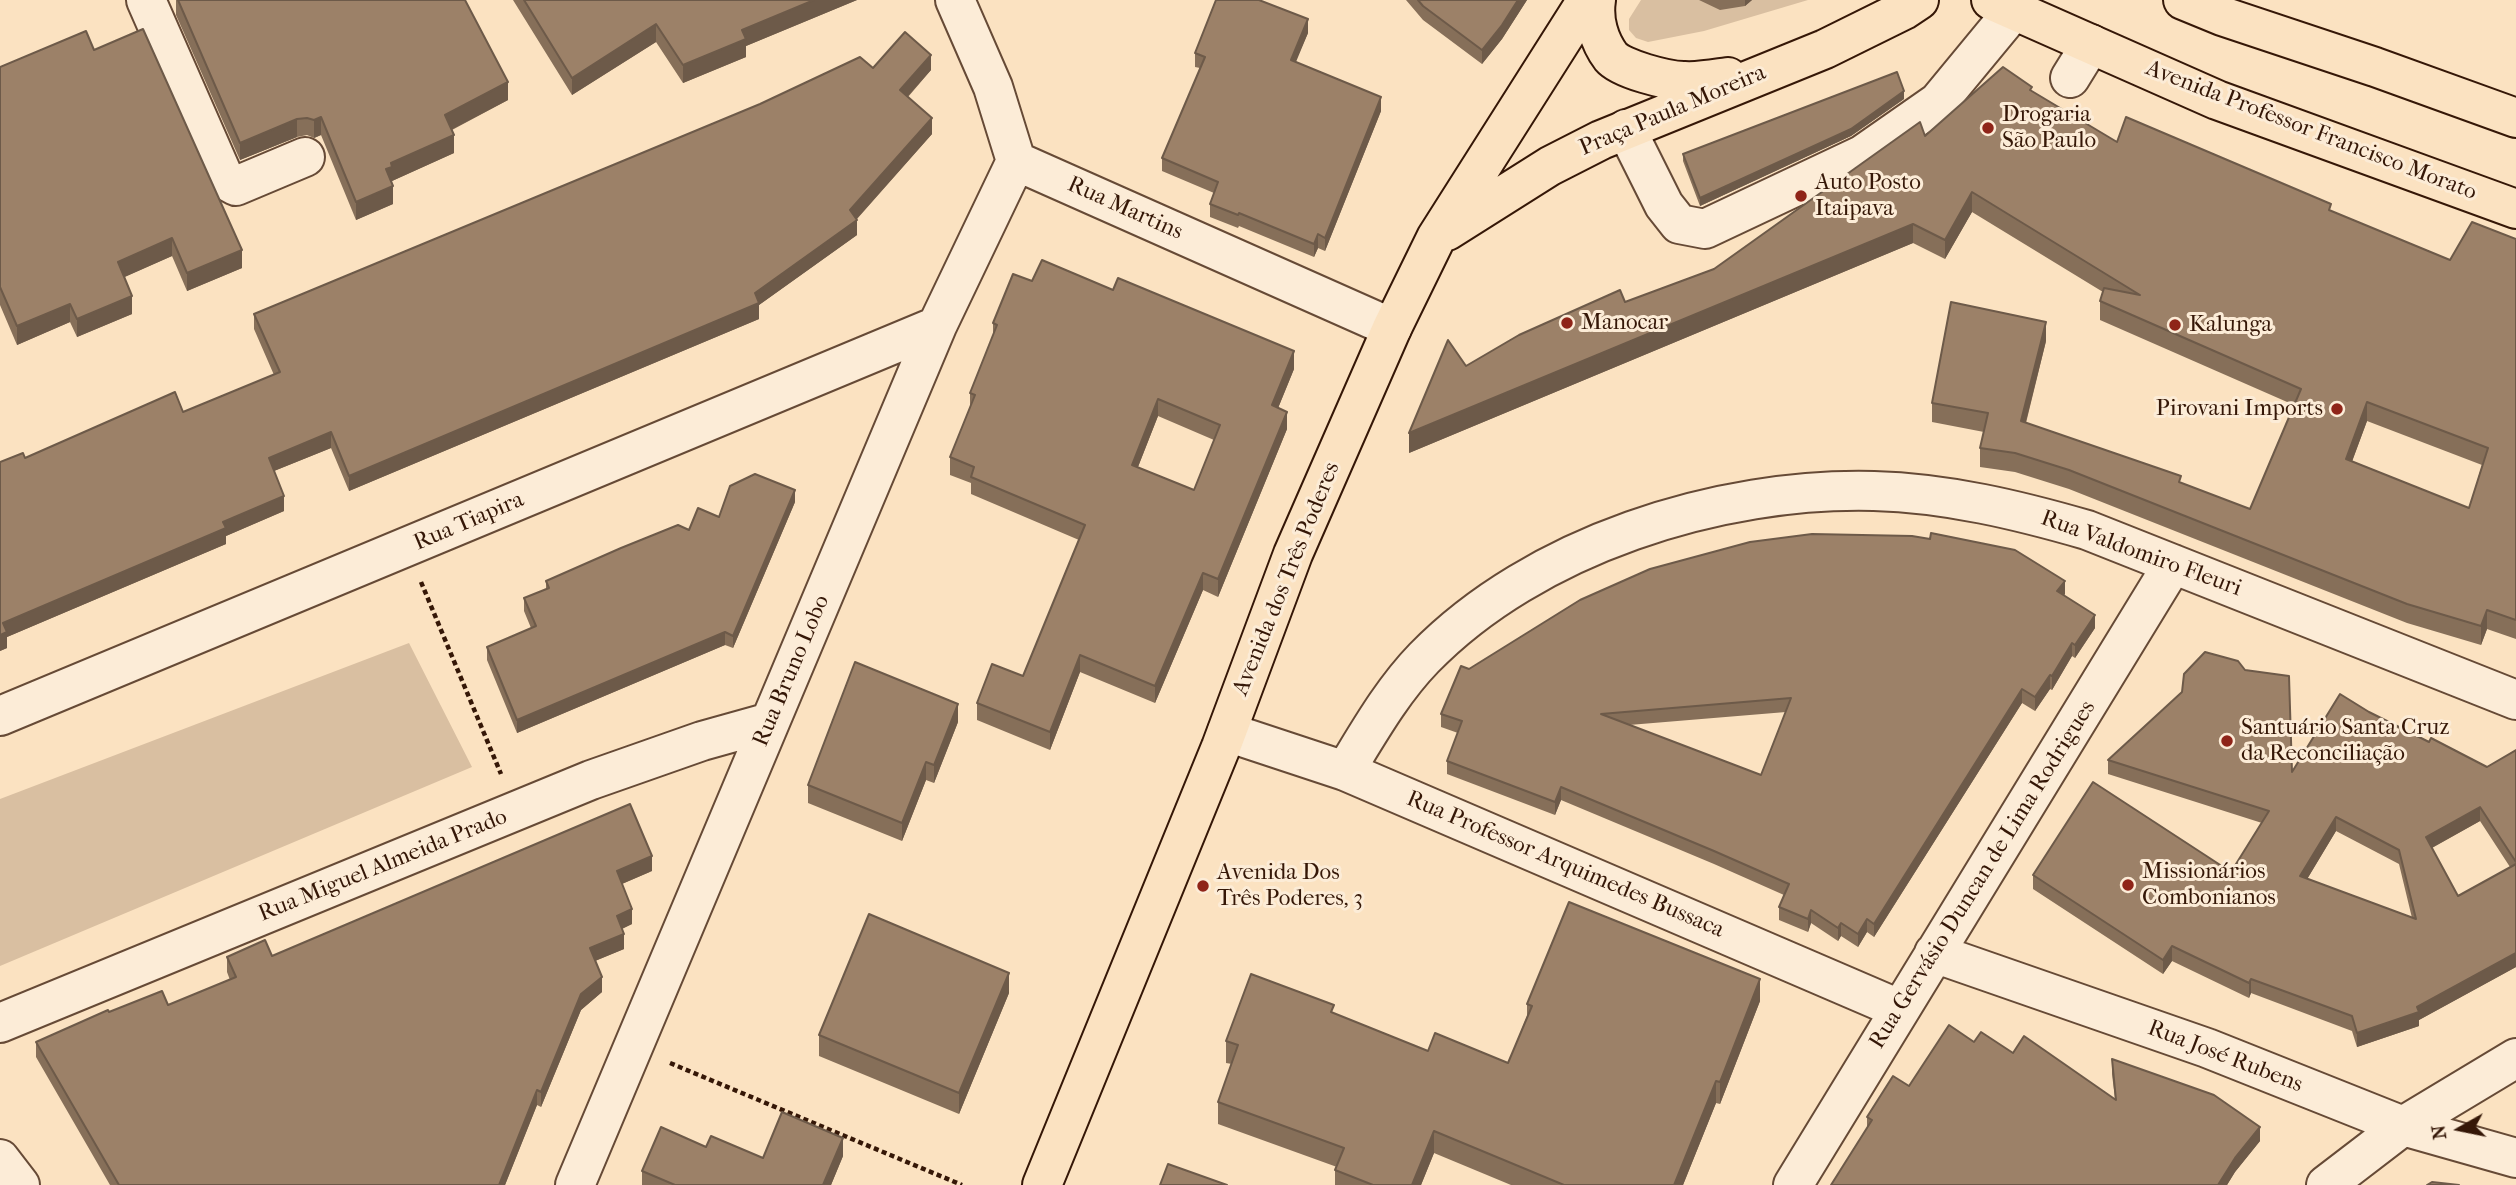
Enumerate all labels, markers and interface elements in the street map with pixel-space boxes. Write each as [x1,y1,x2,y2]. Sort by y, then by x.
street label: Avenida Professor Francisco Morato [2142,55,2480,207]
street label: Praça Paula Moreira [1576,59,1770,163]
place label: Drogaria São Paulo [2002,101,2096,155]
marker: Drogaria São Paulo [1980,120,1996,136]
place label: Auto Posto Itaipava [1815,169,1921,223]
street label: Rua Martins [1063,171,1187,247]
marker: Auto Posto Itaipava [1793,188,1809,204]
place label: Manocar [1581,309,1668,337]
place label: Kalunga [2189,311,2272,339]
marker: Manocar [1559,315,1575,331]
marker: Kalunga [2167,317,2183,333]
place label: Pirovani Imports [2156,395,2323,423]
marker: Pirovani Imports [2329,401,2345,417]
street label: Avenida dos Três Poderes [1228,458,1346,700]
street label: Rua Tiapira [410,486,528,558]
street label: Rua Valdomiro Fleuri [2037,505,2245,603]
street label: Rua Bruno Lobo [748,591,836,751]
street label: Rua Gervásio Duncan de Lima Rodrigues [1864,696,2102,1054]
place label: Santuário Santa Cruz da Reconciliação [2241,714,2449,768]
marker: Santuário Santa Cruz da Reconciliação [2219,733,2235,749]
street label: Rua Professor Arquimedes Bussaca [1402,785,1728,945]
street label: Rua Miguel Almeida Prado [255,803,511,929]
place label: Missionários Combonianos [2142,858,2276,912]
place label: Avenida Dos Três Poderes, 3 [1217,859,1363,913]
marker: Missionários Combonianos [2120,877,2136,893]
marker: Avenida Dos Três Poderes, 3 [1195,878,1211,894]
street label: Rua José Rubens [2143,1015,2307,1099]
north arrow [2425,1094,2495,1164]
text: N [2427,1123,2451,1141]

